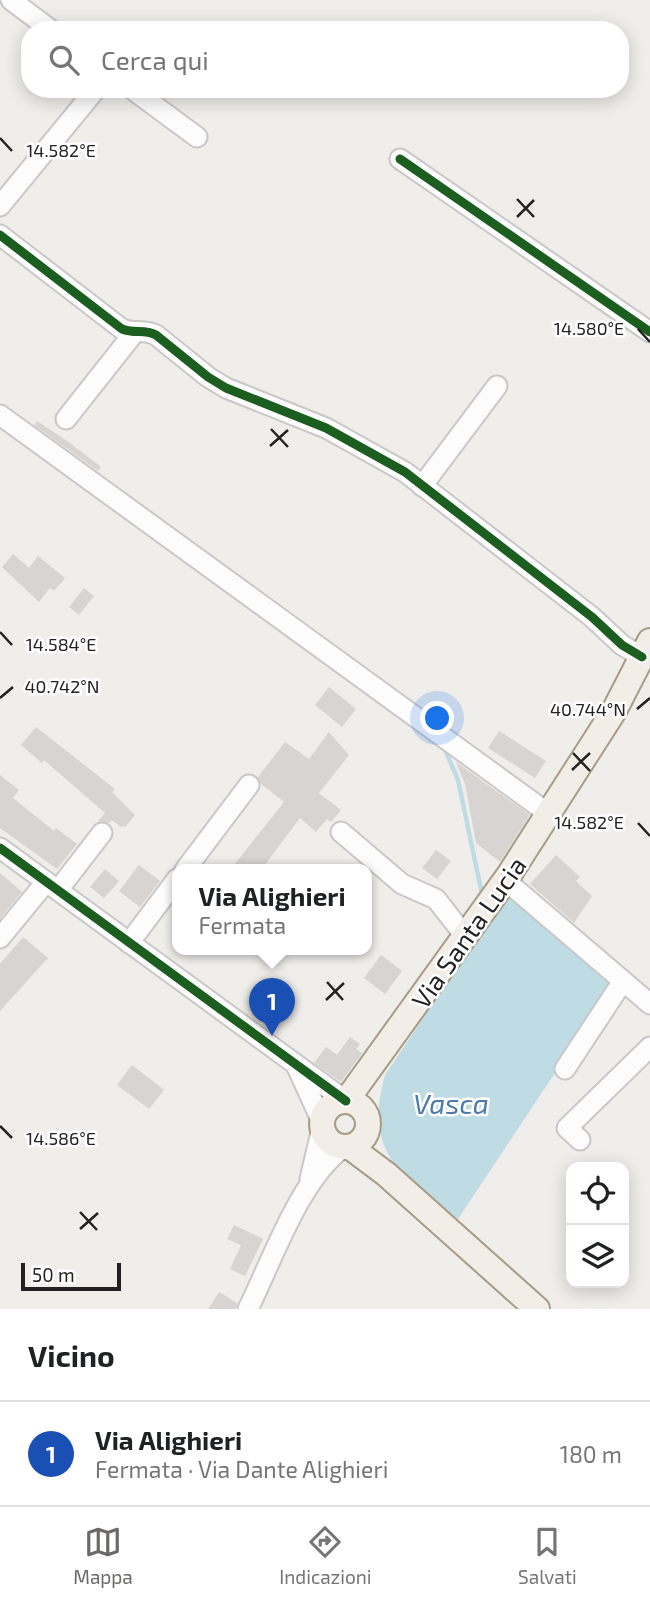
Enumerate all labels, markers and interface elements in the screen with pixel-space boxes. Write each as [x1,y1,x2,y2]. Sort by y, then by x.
search box [21,21,629,98]
icon: search [45,41,83,79]
text: Cerca qui [101,44,209,75]
text: 14.582°E [26,139,96,161]
text: 14.580°E [554,317,624,339]
text: 14.584°E [26,633,96,655]
text: 40.742°N [24,675,100,697]
text: 40.744°N [550,698,626,720]
your location [420,701,454,735]
text: 14.582°E [554,811,624,833]
street label: Via Santa Lucia [404,850,532,1014]
popup [172,864,372,955]
text: Via Alighieri [198,880,346,911]
text: Fermata [198,911,286,939]
pin: 1 [249,978,295,1036]
water label: Vasca [413,1086,489,1120]
text: 14.586°E [26,1127,96,1149]
map controls [566,1162,629,1288]
button: locate [566,1162,629,1225]
button: layers [566,1225,629,1288]
scale bar [21,1260,121,1292]
text: 50 m [32,1263,75,1286]
text: Vicino [28,1337,115,1373]
text: Via Alighieri [95,1424,242,1455]
text: 1 [46,1440,56,1468]
text: 180 m [560,1440,622,1468]
text: Fermata · Via Dante Alighieri [95,1455,388,1483]
tab: Mappa [73,1523,133,1588]
tab: Indicazioni [279,1523,372,1588]
tab: Salvati [518,1523,577,1588]

